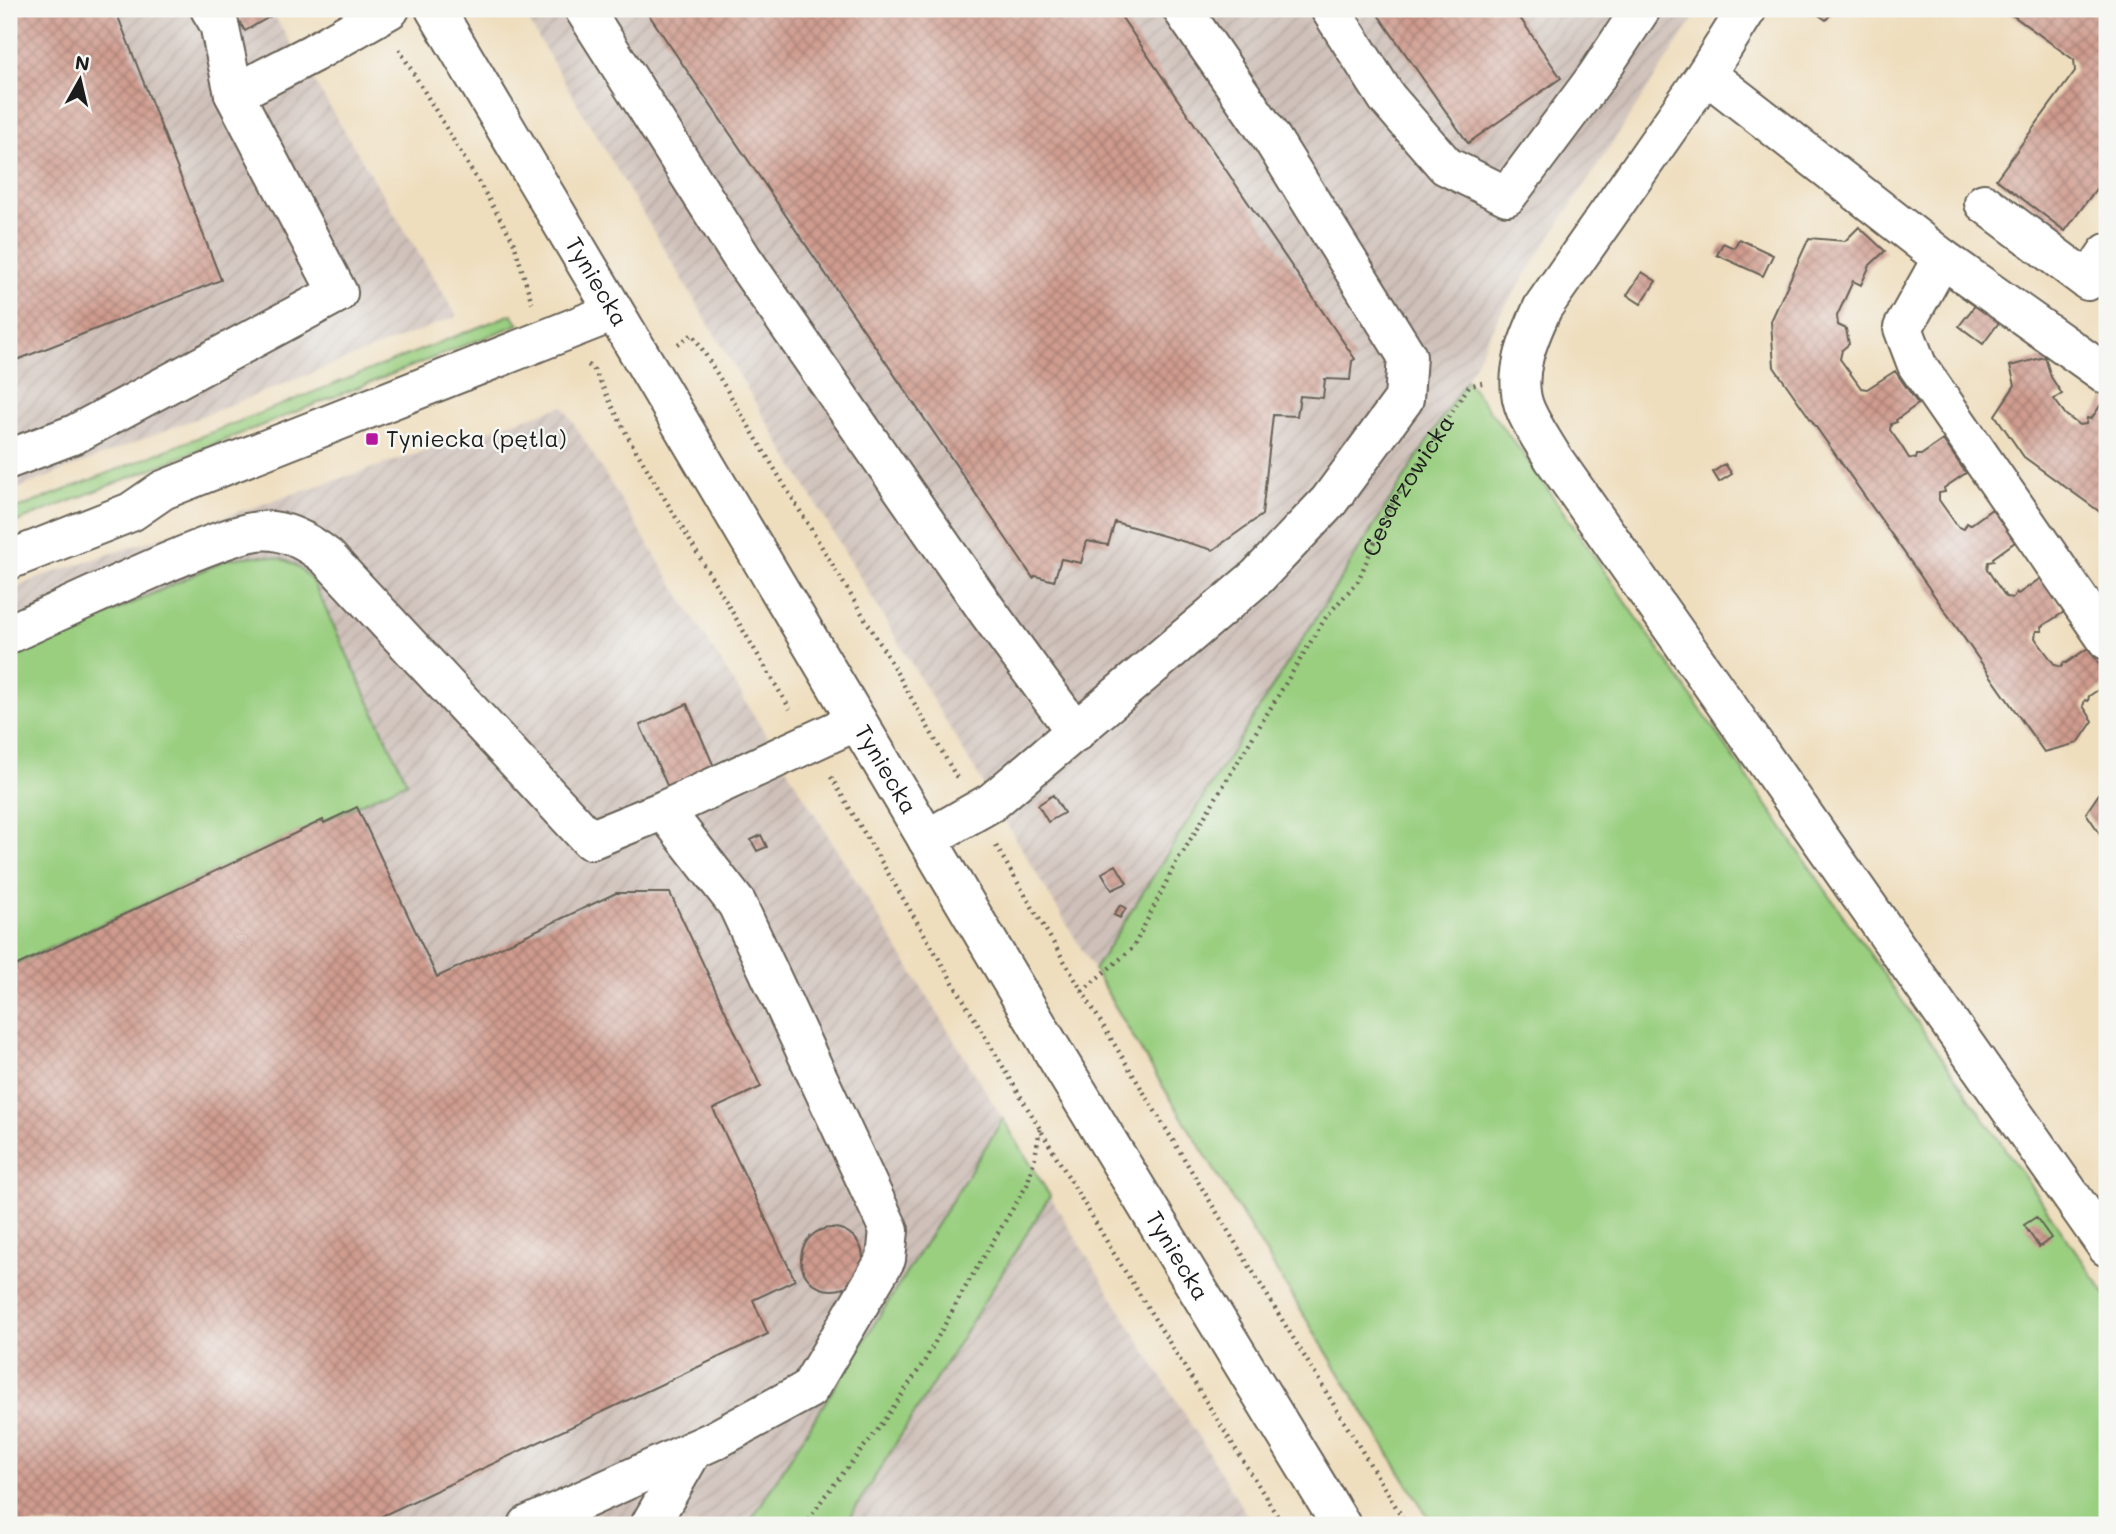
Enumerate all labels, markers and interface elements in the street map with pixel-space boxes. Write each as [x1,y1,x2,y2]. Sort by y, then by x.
north arrow [46,46,116,116]
text: N [74,49,91,76]
street label: Tyniecka [559,231,636,331]
street label: Cesarzowicka [1354,409,1460,561]
place label: Tyniecka (pętla) [386,423,567,453]
marker: Tyniecka (pętla) [364,431,380,447]
street label: Tyniecka [849,719,925,819]
street label: Tyniecka [1140,1205,1217,1305]

